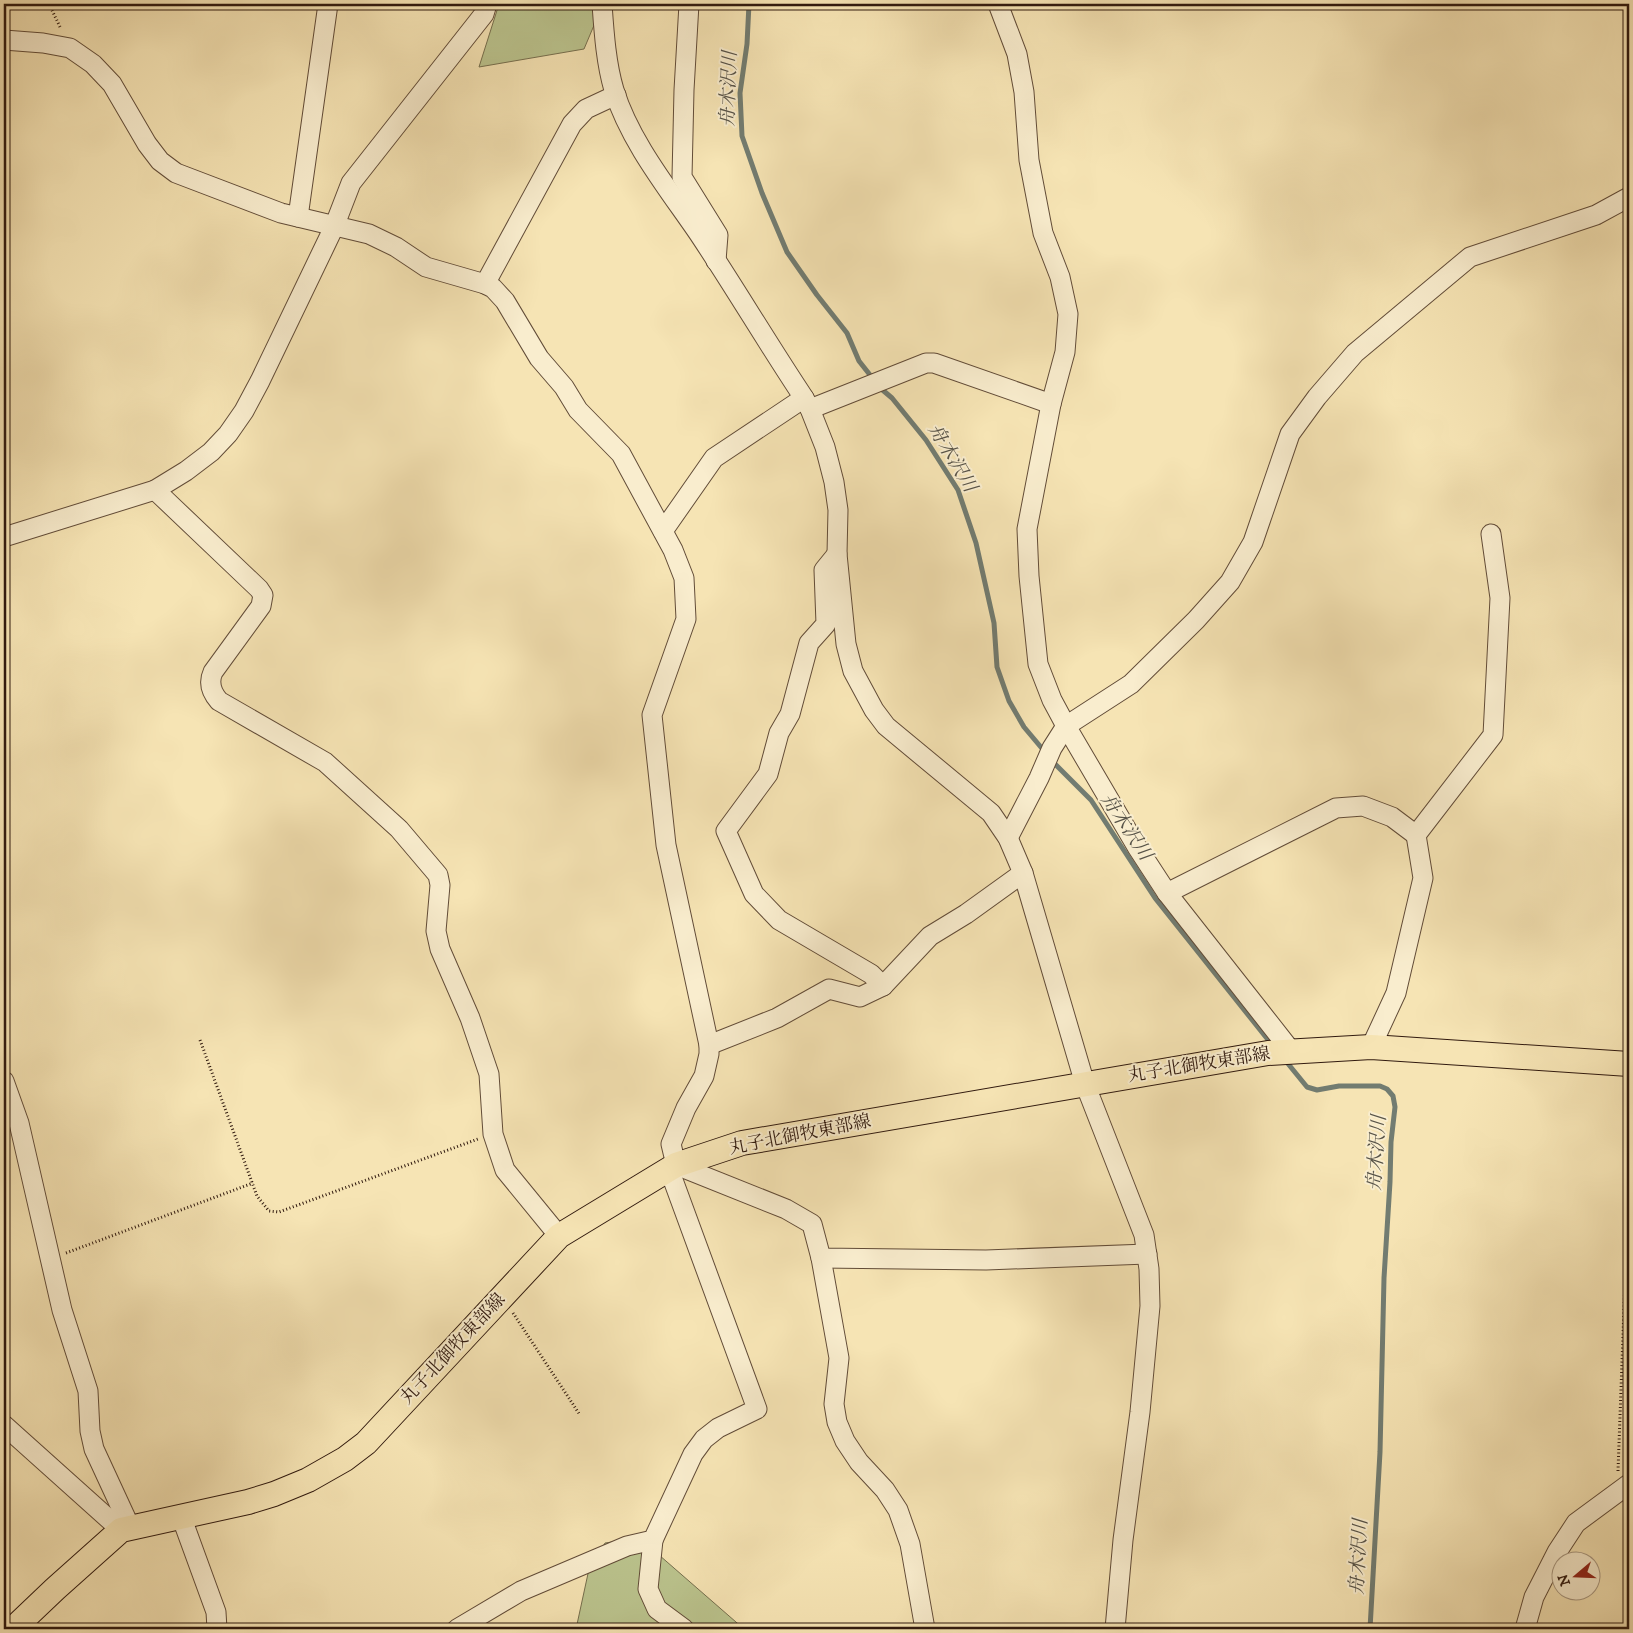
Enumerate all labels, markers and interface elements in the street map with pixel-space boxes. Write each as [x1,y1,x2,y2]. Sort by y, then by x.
water label: 舟木沢川 [716,49,742,127]
water label: 舟木沢川 [923,419,982,498]
water label: 舟木沢川 [1095,789,1158,867]
street label: 丸子北御牧東部線 [1126,1043,1272,1087]
street label: 丸子北御牧東部線 [727,1110,873,1160]
water label: 舟木沢川 [1363,1112,1391,1192]
street label: 丸子北御牧東部線 [396,1289,510,1409]
water label: 舟木沢川 [1346,1516,1373,1596]
north arrow [1550,1550,1600,1600]
text: N [1554,1571,1575,1588]

